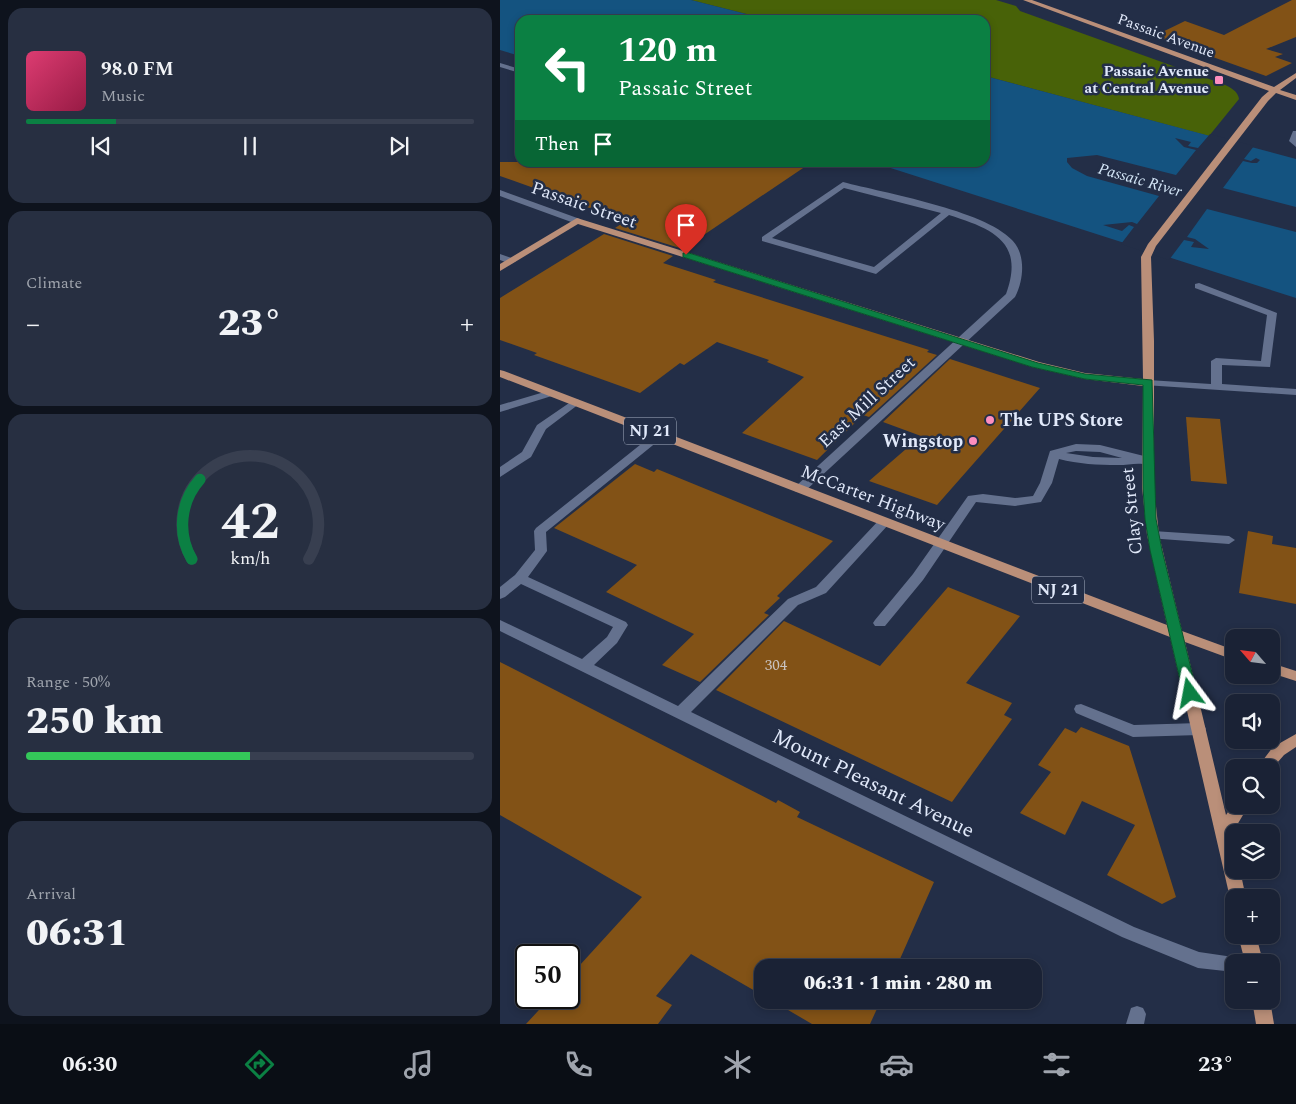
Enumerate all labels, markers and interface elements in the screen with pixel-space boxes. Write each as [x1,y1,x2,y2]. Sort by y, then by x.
street label: Passaic Avenue [1114,8,1218,64]
text: 120 m [618,24,717,77]
icon: left [535,35,600,100]
text: 98.0 FM [101,55,174,84]
place label: Passaic Avenue at Central Avenue [1085,60,1209,100]
text: Passaic Street [618,72,753,105]
marker: Passaic Avenue at Central Avenue [1213,74,1225,86]
text: Music [101,84,145,108]
text: Then [535,130,579,159]
icon: arrive [589,130,617,158]
icon: previous [87,132,115,160]
icon: pause [236,132,264,160]
icon: next [385,132,413,160]
water label: Passaic River [1095,157,1185,204]
street label: Passaic Street [528,174,640,236]
pin [665,204,707,255]
icon: arrive [672,211,700,239]
text: Climate [26,271,82,295]
text: 23° [218,295,282,353]
text: − [26,303,40,346]
text: + [460,303,474,346]
street label: East Mill Street [812,350,922,454]
place label: The UPS Store [1000,407,1123,434]
marker: The UPS Store [984,414,996,426]
road number: NJ 21 [624,418,676,444]
place label: Wingstop [883,428,963,455]
marker: Wingstop [967,435,979,447]
street label: McCarter Highway [797,458,950,538]
street label: Clay Street [1114,466,1150,556]
text: 42 [221,483,279,562]
text: km/h [230,545,270,572]
road number: NJ 21 [1032,576,1084,604]
north arrow [1225,629,1280,684]
map controls [1225,629,1280,1009]
house number: 304 [765,654,788,677]
position arrow [1163,666,1215,718]
text: Range · 50% [26,670,110,694]
text: 250 km [26,693,163,751]
button: sound [1225,694,1280,749]
street label: Mount Pleasant Avenue [766,721,980,847]
button: search [1225,759,1280,814]
button: layers [1225,824,1280,879]
text: Arrival [26,882,76,906]
button: + [1225,889,1280,944]
text: 06:31 [26,905,128,963]
speed limit sign: 50 [515,944,580,1009]
button: − [1225,954,1280,1009]
text: 06:31 · 1 min · 280 m [804,969,992,998]
icon: directions [242,1047,277,1082]
icon: music [401,1047,436,1082]
icon: phone [561,1047,596,1082]
icon: climate [720,1047,755,1082]
icon: car [879,1047,914,1082]
icon: filters [1039,1047,1074,1082]
text: 06:30 [62,1048,117,1081]
text: 23° [1198,1048,1234,1081]

